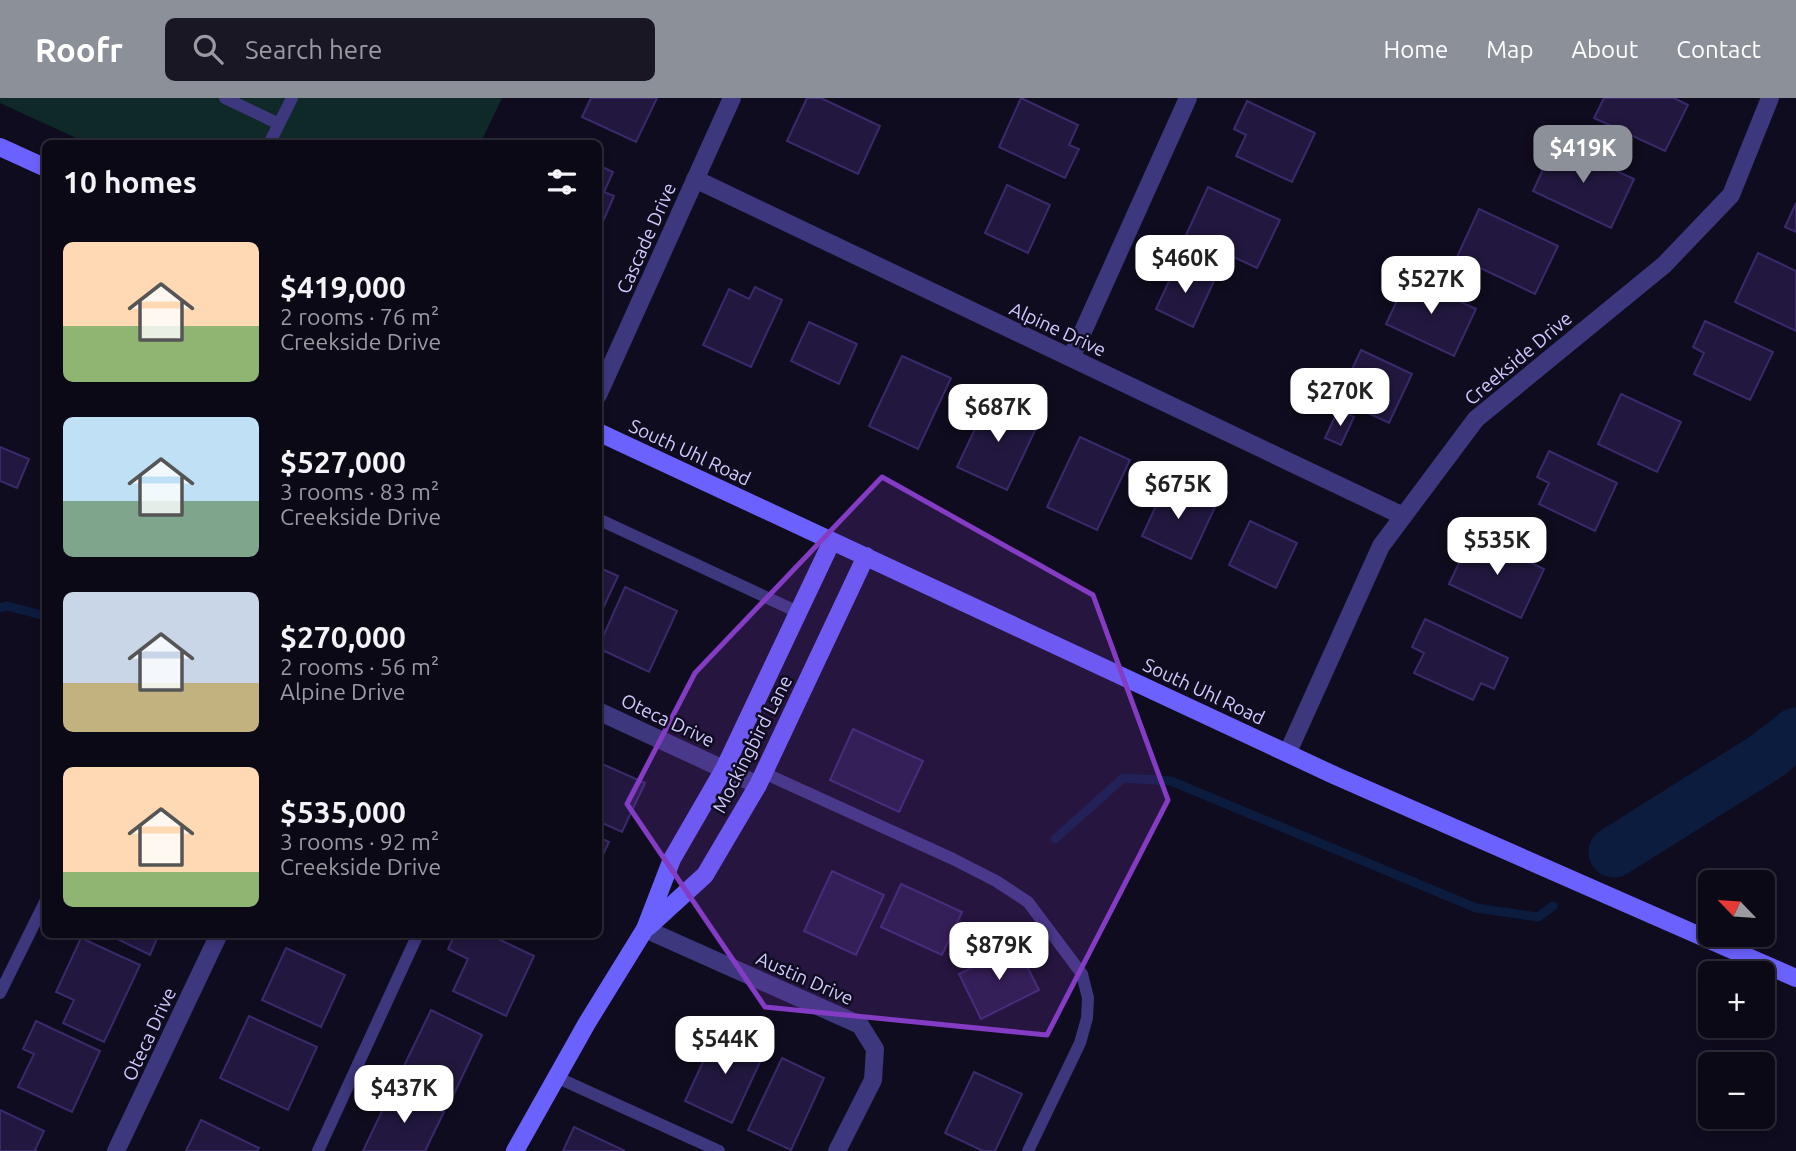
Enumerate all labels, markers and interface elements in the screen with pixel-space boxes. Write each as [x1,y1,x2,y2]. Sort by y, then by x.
search box [165,18,655,81]
icon: search [189,30,227,68]
text: Roofr [35,31,123,68]
text: Search here [245,35,382,64]
text: Home [1383,36,1448,63]
text: Map [1486,36,1533,63]
text: About [1571,36,1638,63]
text: Contact [1676,36,1761,63]
pin: $419K [1534,126,1632,185]
text: $419K [1549,135,1617,160]
icon: filters [543,163,581,201]
text: 10 homes [63,165,197,199]
street label: Cascade Drive [612,179,680,297]
pin: $460K [1136,236,1234,295]
text: $460K [1151,245,1219,270]
pin: $527K [1382,256,1480,316]
text: $527K [1397,266,1465,291]
icon: home [119,270,203,354]
text: $419,000 [280,270,406,304]
street label: Alpine Drive [1006,297,1110,361]
text: 2 rooms · 76 m² [280,304,439,329]
street label: Creekside Drive [1460,307,1576,409]
text: Creekside Drive [280,329,441,354]
pin: $270K [1291,368,1389,428]
text: $270K [1306,378,1374,403]
pin: $687K [949,384,1047,444]
text: $687K [964,394,1032,419]
street label: South Uhl Road [626,414,754,490]
icon: home [119,445,203,529]
text: $527,000 [280,445,406,479]
pin: $675K [1129,462,1227,521]
text: $675K [1144,471,1212,496]
text: 3 rooms · 83 m² [280,479,439,504]
text: Creekside Drive [280,504,441,529]
pin: $535K [1448,518,1546,577]
text: $535K [1463,527,1531,552]
icon: home [119,620,203,704]
text: $270,000 [280,620,406,654]
street label: South Uhl Road [1140,653,1268,729]
text: 2 rooms · 56 m² [280,654,439,679]
street label: Mockingbird Lane [708,671,796,817]
text: Alpine Drive [280,679,406,704]
street label: Oteca Drive [618,689,718,751]
icon: home [119,795,203,879]
text: $535,000 [280,795,406,829]
text: 3 rooms · 92 m² [280,829,439,854]
text: Creekside Drive [280,854,441,879]
north arrow [1698,870,1774,947]
map controls [1698,870,1775,1129]
pin: $879K [950,922,1048,982]
text: $879K [965,932,1033,957]
street label: Austin Drive [753,947,857,1009]
button: + [1698,961,1775,1038]
street label: Oteca Drive [118,984,180,1084]
pin: $544K [676,1016,774,1076]
text: $544K [691,1026,759,1051]
button: − [1698,1052,1775,1129]
pin: $437K [355,1066,453,1125]
text: $437K [370,1075,438,1100]

